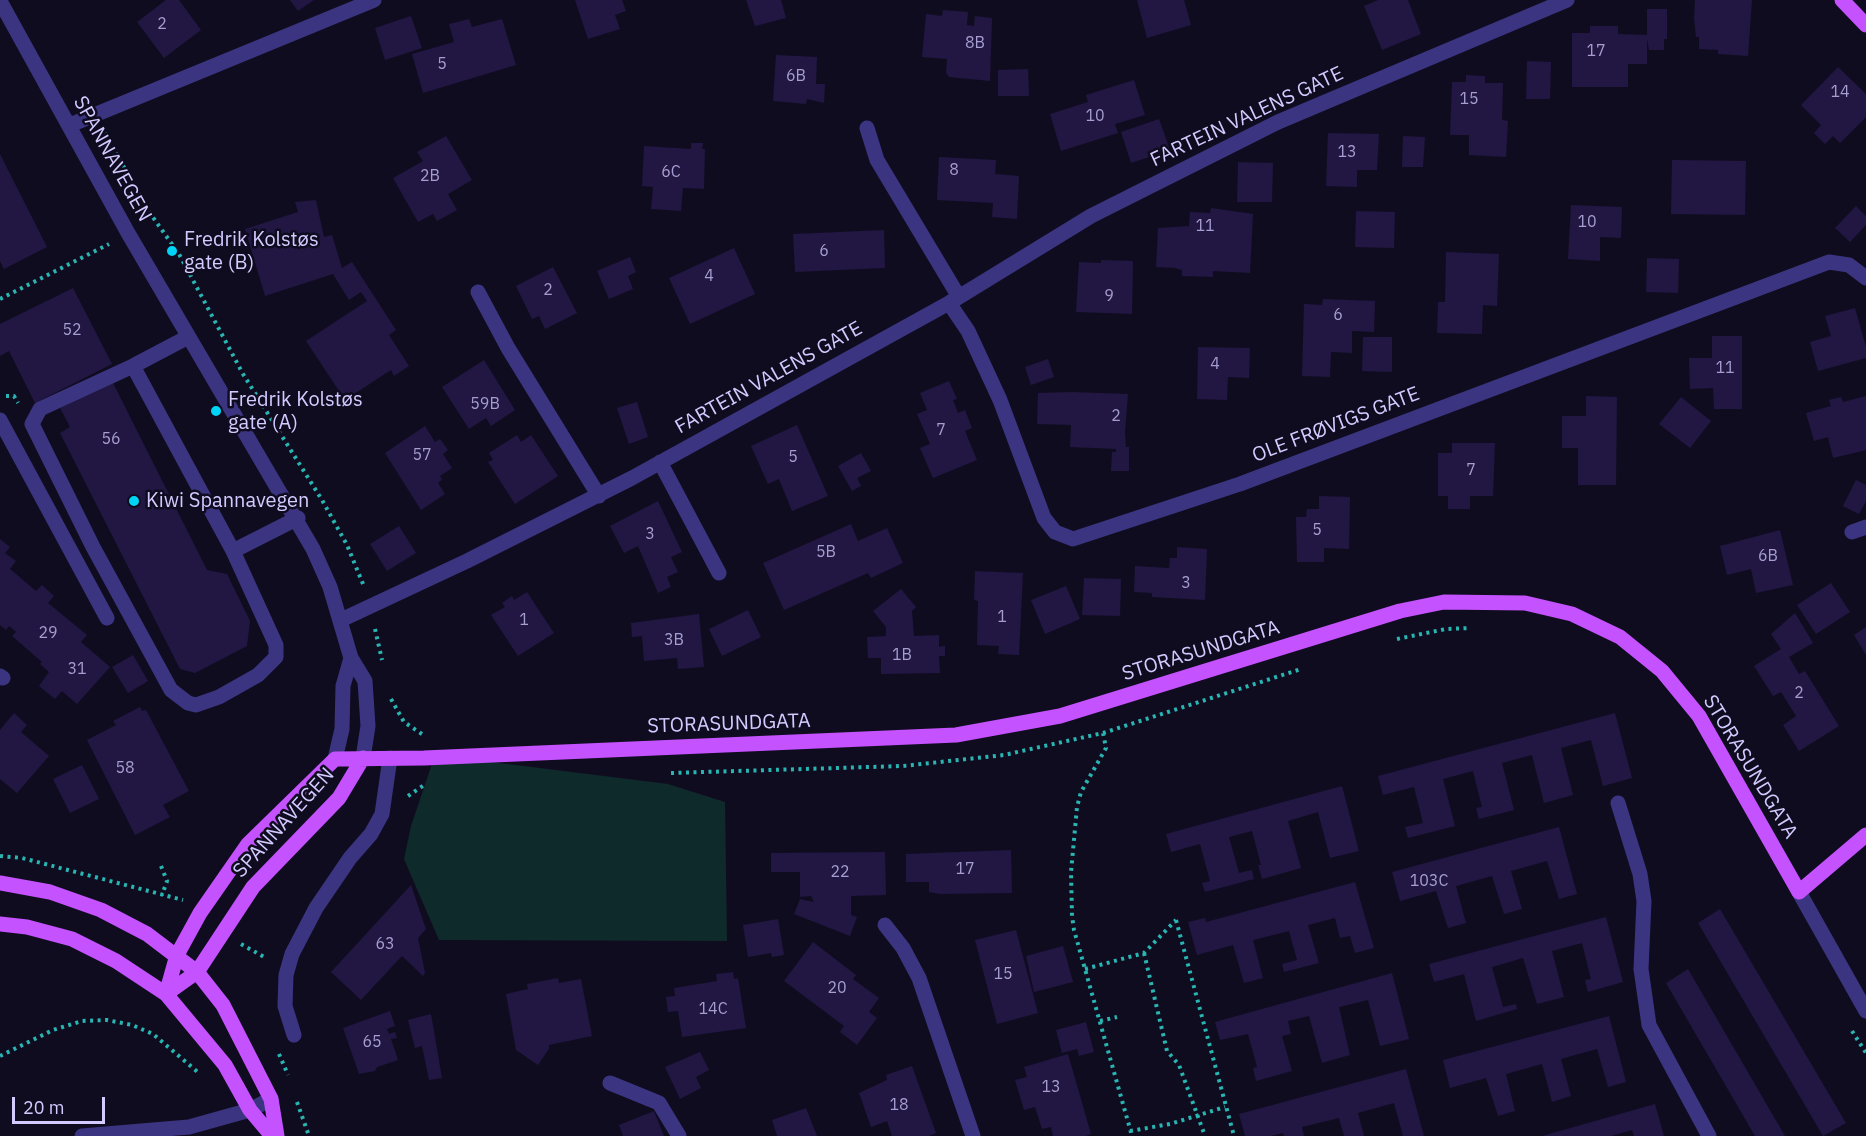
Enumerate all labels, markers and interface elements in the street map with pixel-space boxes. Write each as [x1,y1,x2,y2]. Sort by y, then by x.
house number: 2 [157,14,167,34]
house number: 8B [965,33,985,53]
house number: 17 [1586,41,1606,61]
house number: 5 [437,54,447,74]
street label: FARTEIN VALENS GATE [1147,62,1347,172]
house number: 6B [786,66,806,86]
house number: 14 [1830,82,1850,102]
house number: 15 [1459,89,1479,109]
street label: SPANNAVEGEN [68,92,156,226]
house number: 10 [1085,106,1105,126]
house number: 13 [1337,142,1357,162]
house number: 8 [949,160,959,180]
house number: 6C [661,162,681,182]
house number: 2B [420,166,440,186]
house number: 10 [1577,212,1597,232]
house number: 11 [1195,216,1215,236]
place label: Fredrik Kolstøs gate (B) [184,228,319,275]
house number: 6 [819,241,829,261]
marker: Fredrik Kolstøs gate (B) [165,244,179,258]
house number: 4 [704,266,714,286]
house number: 2 [543,280,553,300]
house number: 9 [1104,286,1114,306]
house number: 6 [1333,305,1343,325]
street label: FARTEIN VALENS GATE [671,317,867,439]
house number: 52 [62,320,82,340]
house number: 4 [1210,354,1220,374]
house number: 11 [1715,358,1735,378]
street label: OLE FRØVIGS GATE [1249,382,1423,468]
place label: Fredrik Kolstøs gate (A) [228,388,363,435]
house number: 59B [470,394,500,414]
marker: Fredrik Kolstøs gate (A) [209,404,223,418]
house number: 2 [1111,406,1121,426]
house number: 7 [936,420,946,440]
house number: 56 [101,429,121,449]
house number: 57 [412,445,432,465]
house number: 5 [788,447,798,467]
house number: 7 [1466,460,1476,480]
place label: Kiwi Spannavegen [146,489,309,513]
marker: Kiwi Spannavegen [127,494,141,508]
house number: 5 [1312,520,1322,540]
house number: 3 [645,524,655,544]
house number: 5B [816,542,836,562]
house number: 6B [1758,546,1778,566]
house number: 3 [1181,573,1191,593]
house number: 1 [997,607,1007,627]
house number: 1 [519,610,529,630]
street label: STORASUNDGATA [1119,616,1283,686]
house number: 29 [38,623,58,643]
house number: 3B [664,630,684,650]
house number: 1B [892,645,912,665]
house number: 31 [67,659,87,679]
house number: 2 [1794,683,1804,703]
street label: STORASUNDGATA [1698,691,1802,843]
street label: STORASUNDGATA [647,709,811,739]
house number: 58 [115,758,135,778]
street label: SPANNAVEGEN [228,763,340,883]
house number: 17 [955,859,975,879]
house number: 22 [830,862,850,882]
house number: 103C [1410,871,1448,891]
house number: 63 [375,934,395,954]
house number: 15 [993,964,1013,984]
house number: 20 [827,978,847,998]
house number: 14C [698,999,728,1019]
house number: 65 [362,1032,382,1052]
house number: 13 [1041,1077,1061,1097]
scale bar [15,1085,108,1123]
house number: 18 [889,1095,909,1115]
text: 20 m [23,1096,65,1119]

